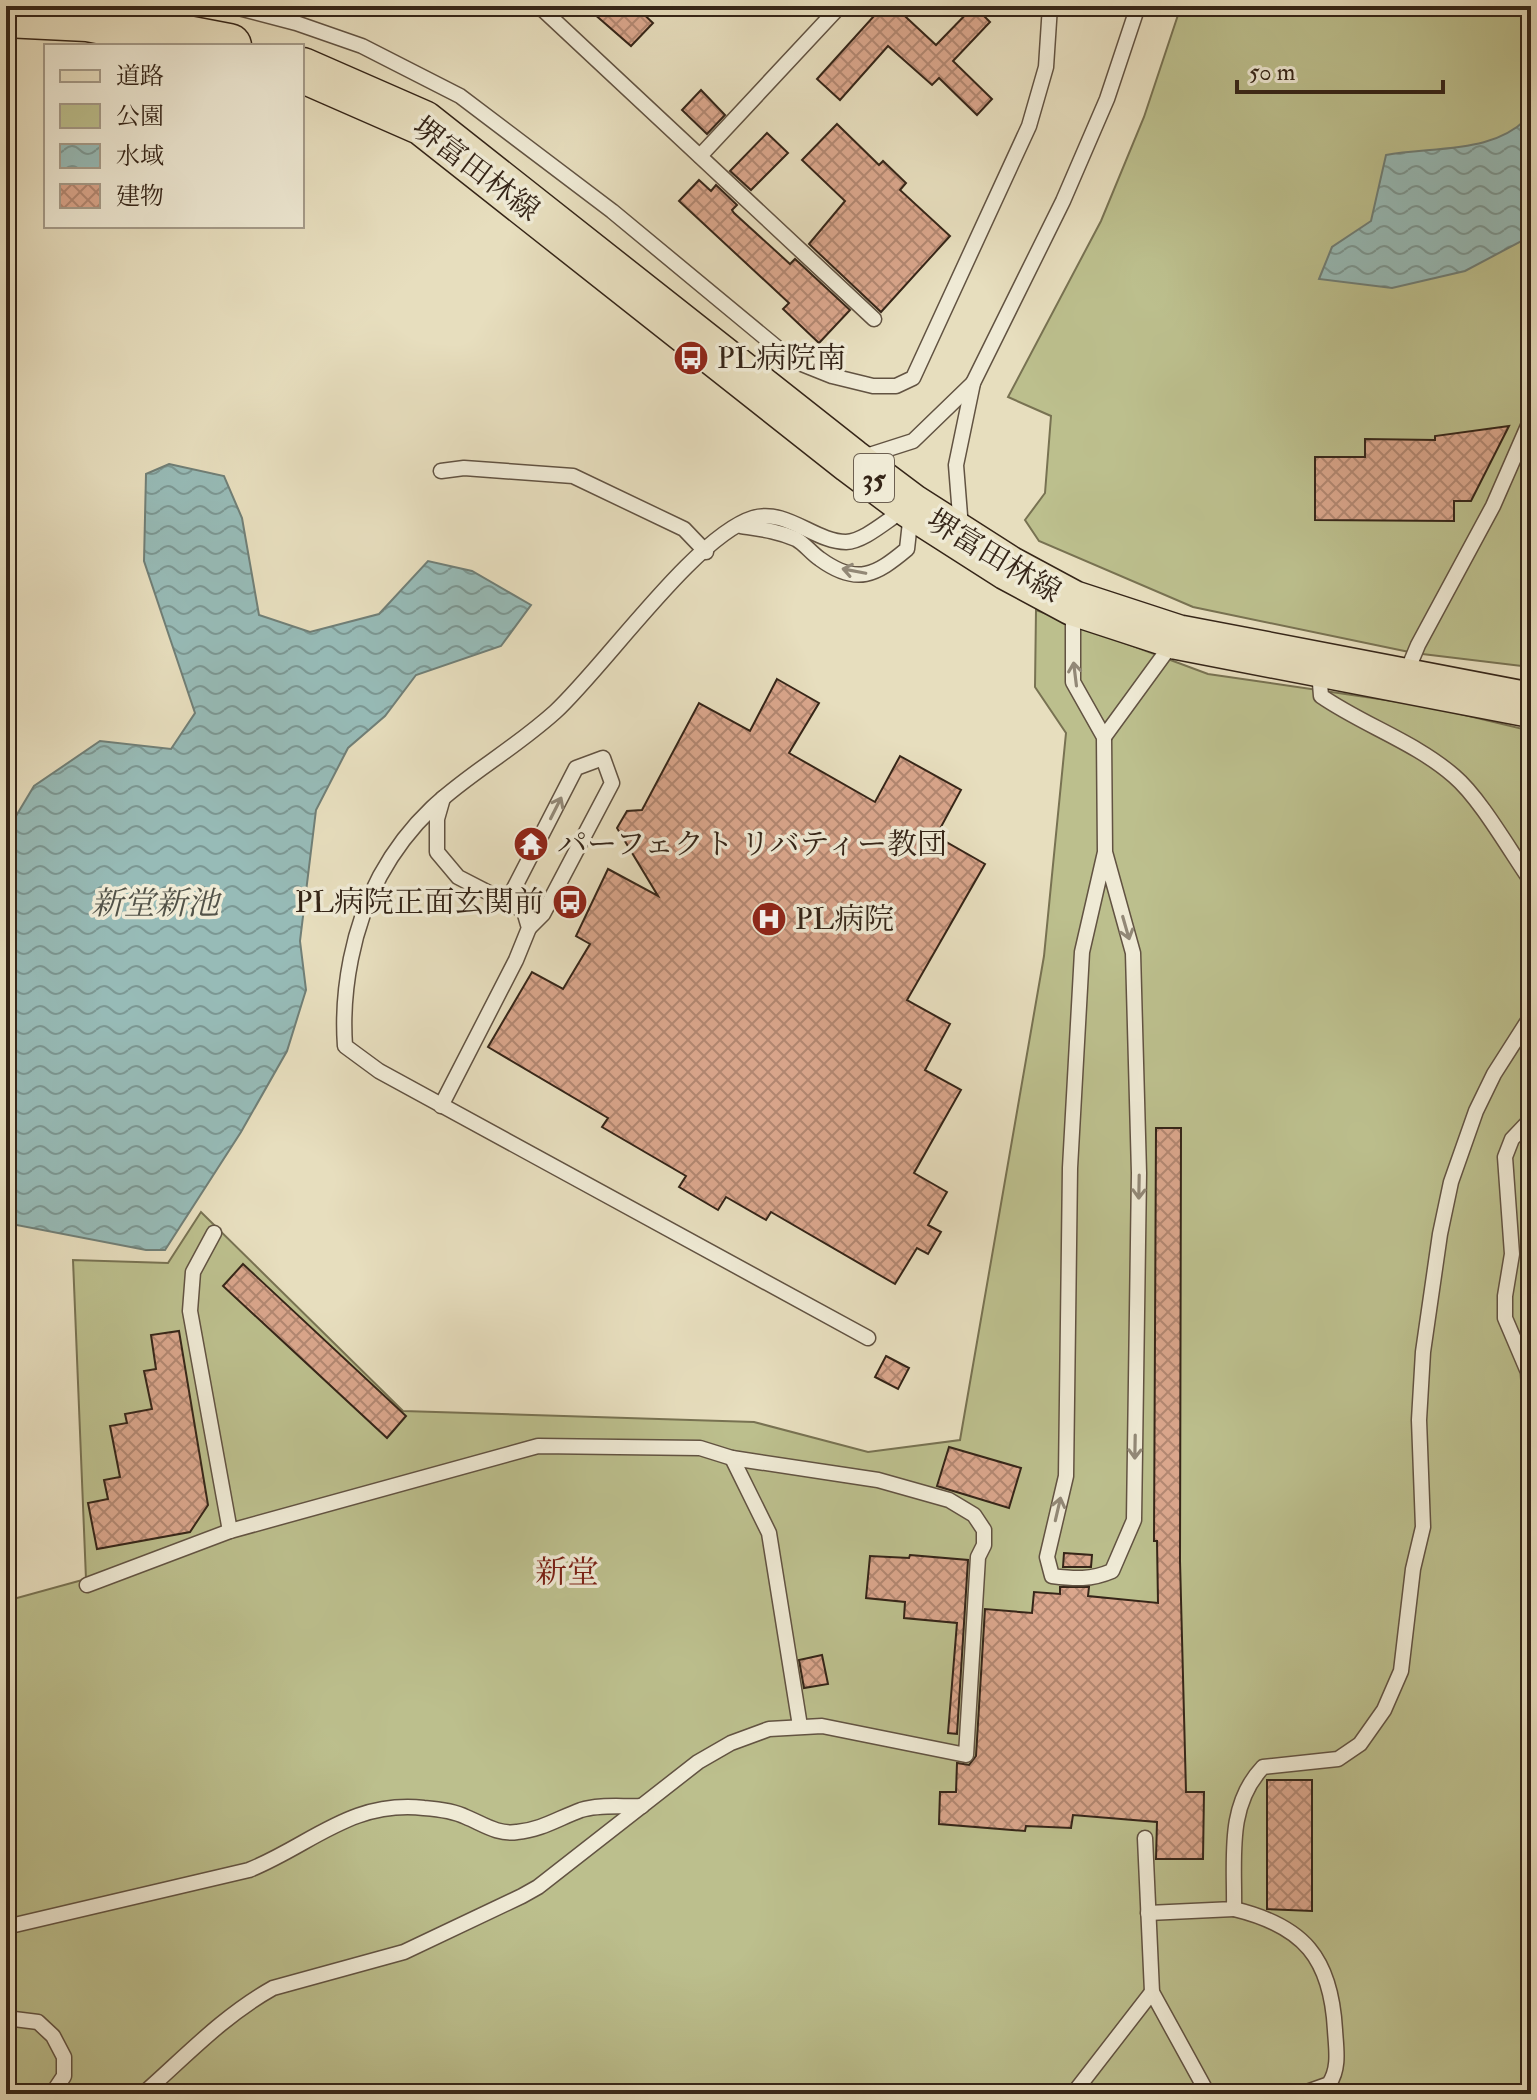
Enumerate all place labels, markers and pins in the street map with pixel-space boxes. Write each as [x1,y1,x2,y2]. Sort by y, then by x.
bus stop icon: PL病院南 [672,339,710,377]
place label: PL病院南 [717,340,846,377]
temple icon: パーフェクト リバティー教団 [512,825,550,863]
place label: パーフェクト リバティー教団 [557,826,947,863]
bus stop icon: PL病院正面玄関前 [551,883,589,921]
place label: PL病院正面玄関前 [295,884,544,921]
hospital icon: PL病院 [750,900,788,938]
place label: PL病院 [795,901,894,938]

